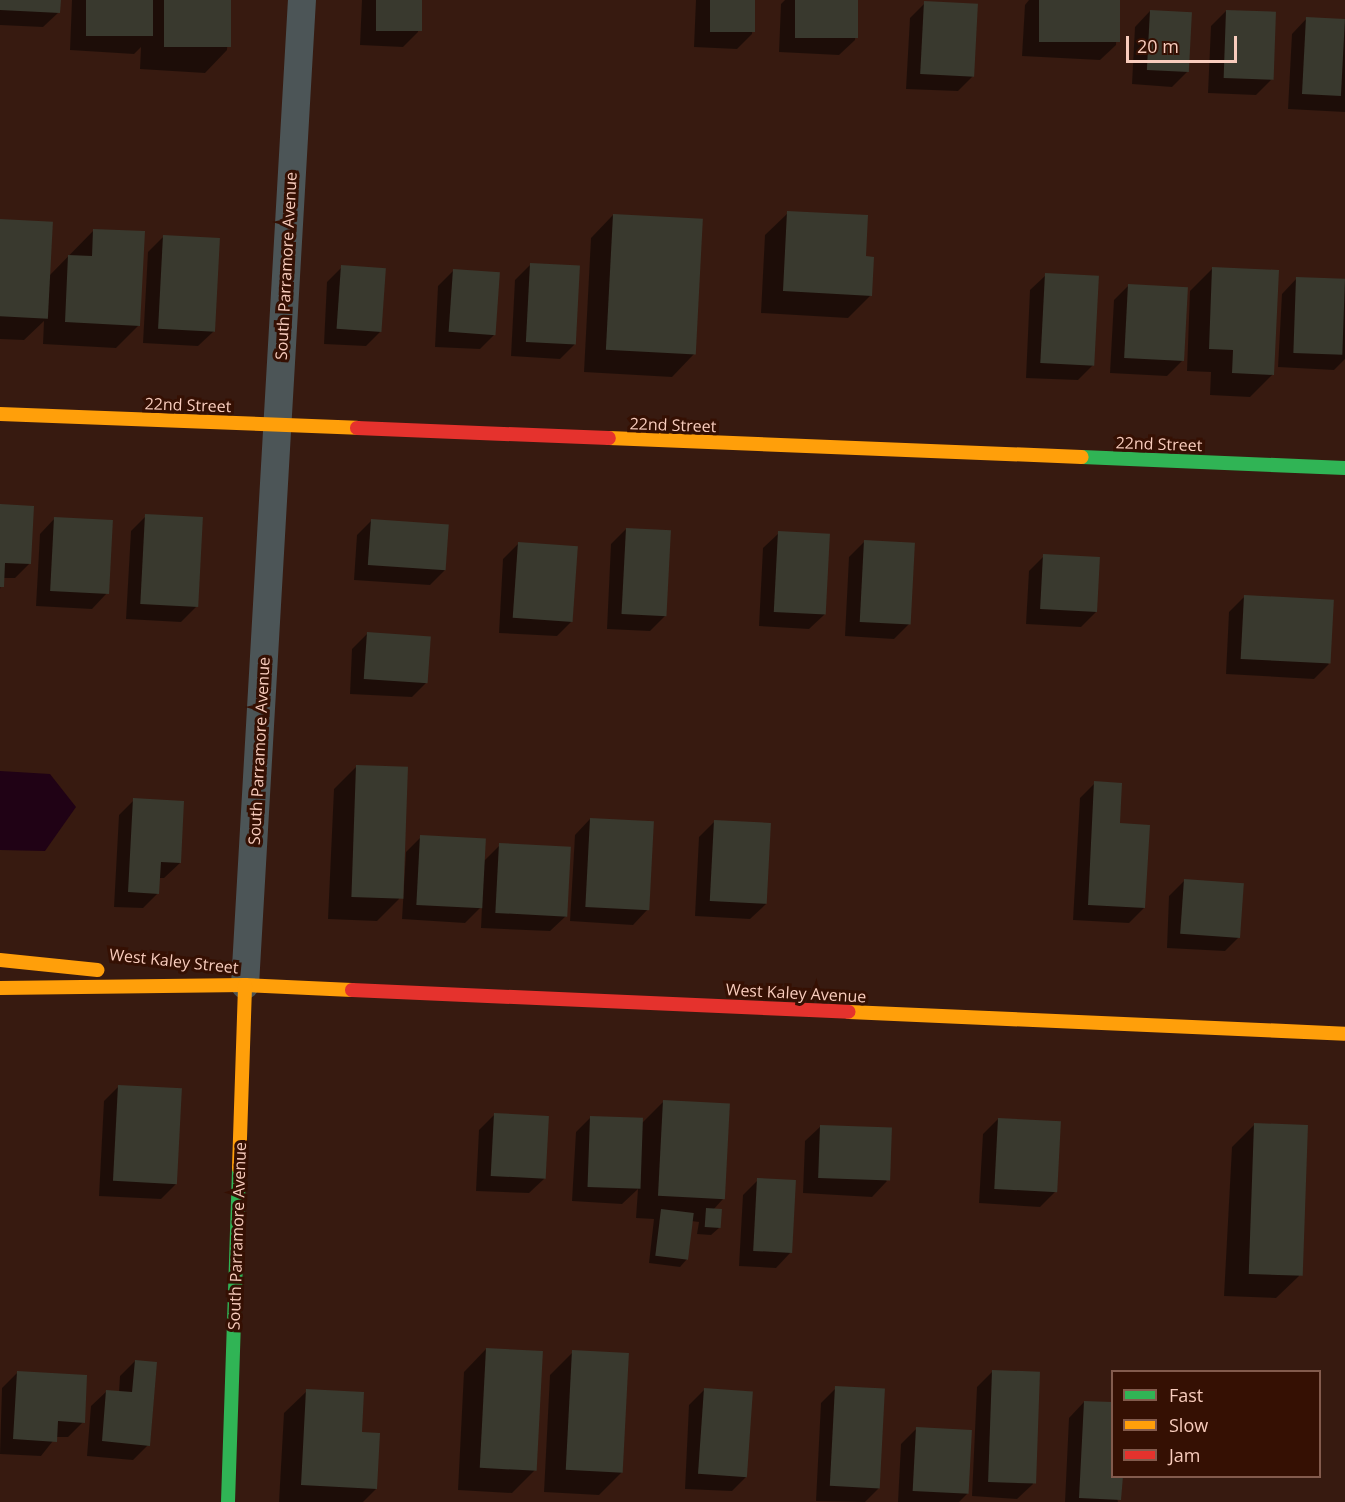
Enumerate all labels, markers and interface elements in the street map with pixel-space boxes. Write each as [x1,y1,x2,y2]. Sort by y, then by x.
scale bar [1129,24,1240,62]
text: 20 m [1137,34,1179,58]
street label: South Parramore Avenue [271,172,301,360]
street label: 22nd Street [144,394,232,416]
street label: 22nd Street [629,414,717,436]
street label: 22nd Street [1115,433,1203,455]
street label: South Parramore Avenue [244,657,274,845]
street label: West Kaley Street [108,945,240,977]
street label: West Kaley Avenue [725,980,867,1006]
street label: South Parramore Avenue [224,1142,250,1330]
legend [1111,1370,1321,1478]
text: Fast [1169,1383,1203,1407]
text: Slow [1169,1413,1208,1437]
text: Jam [1169,1443,1201,1467]

